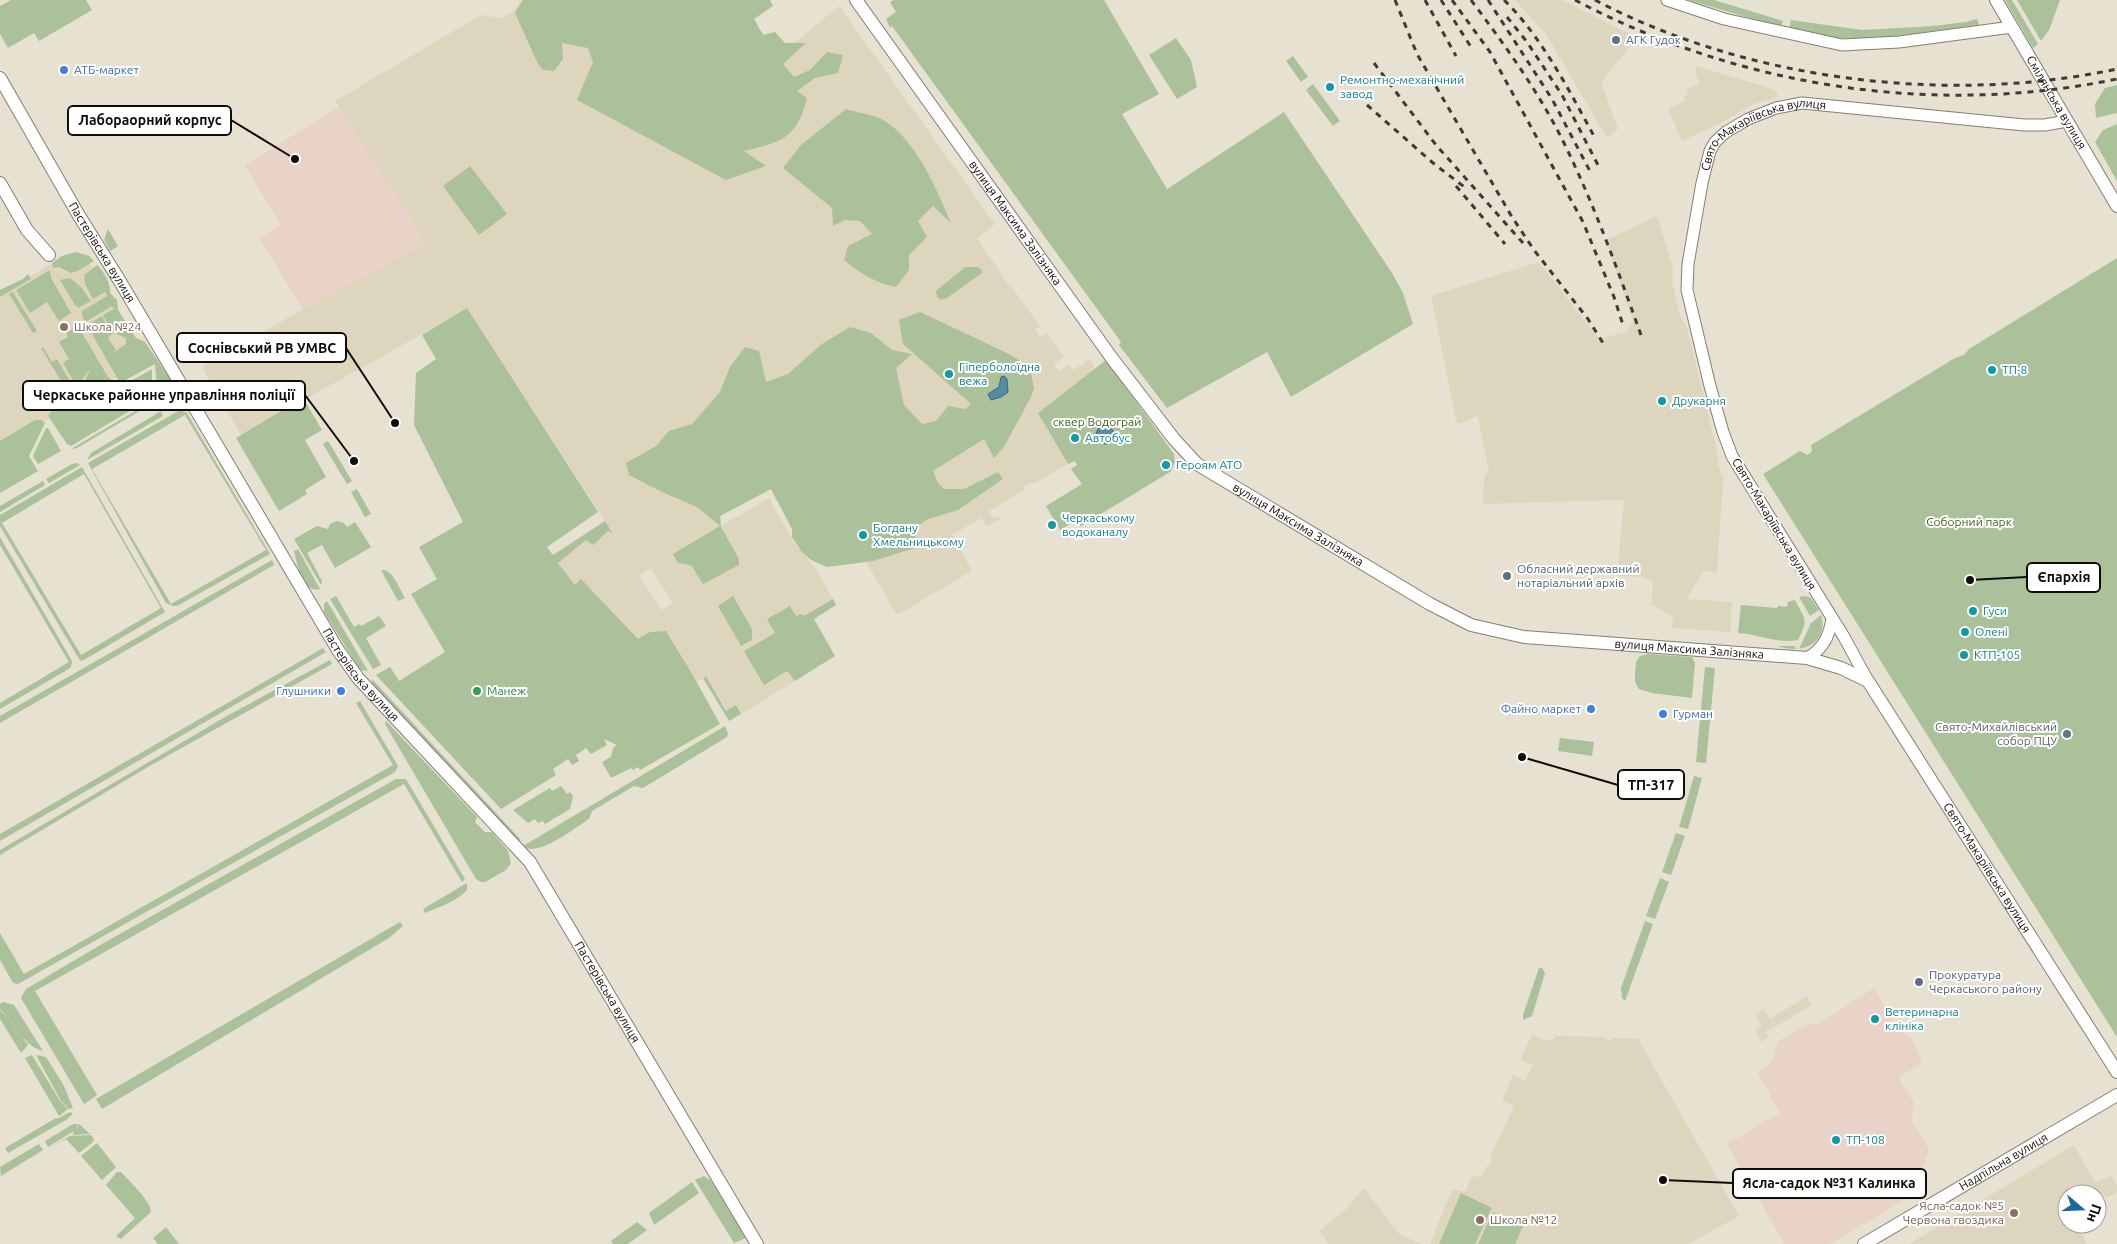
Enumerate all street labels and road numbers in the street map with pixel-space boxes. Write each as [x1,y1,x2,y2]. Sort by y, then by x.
street label: Смілянська вулиця [2024,53,2089,151]
street label: Свято-Макаріївська вулиця [1698,96,1827,172]
street label: вулиця Максима Залізняка [967,158,1065,287]
street label: Пастерівська вулиця [67,200,138,305]
street label: Свято-Макаріївська вулиця [1730,455,1819,592]
street label: вулиця Максима Залізняка [1231,480,1366,568]
street label: Пастерівська вулиця [321,626,402,724]
street label: вулиця Максима Залізняка [1614,637,1765,661]
street label: Свято-Макаріївська вулиця [1941,800,2034,935]
street label: Пастерівська вулиця [573,939,643,1045]
street label: Надпільна вулиця [1957,1130,2050,1192]

